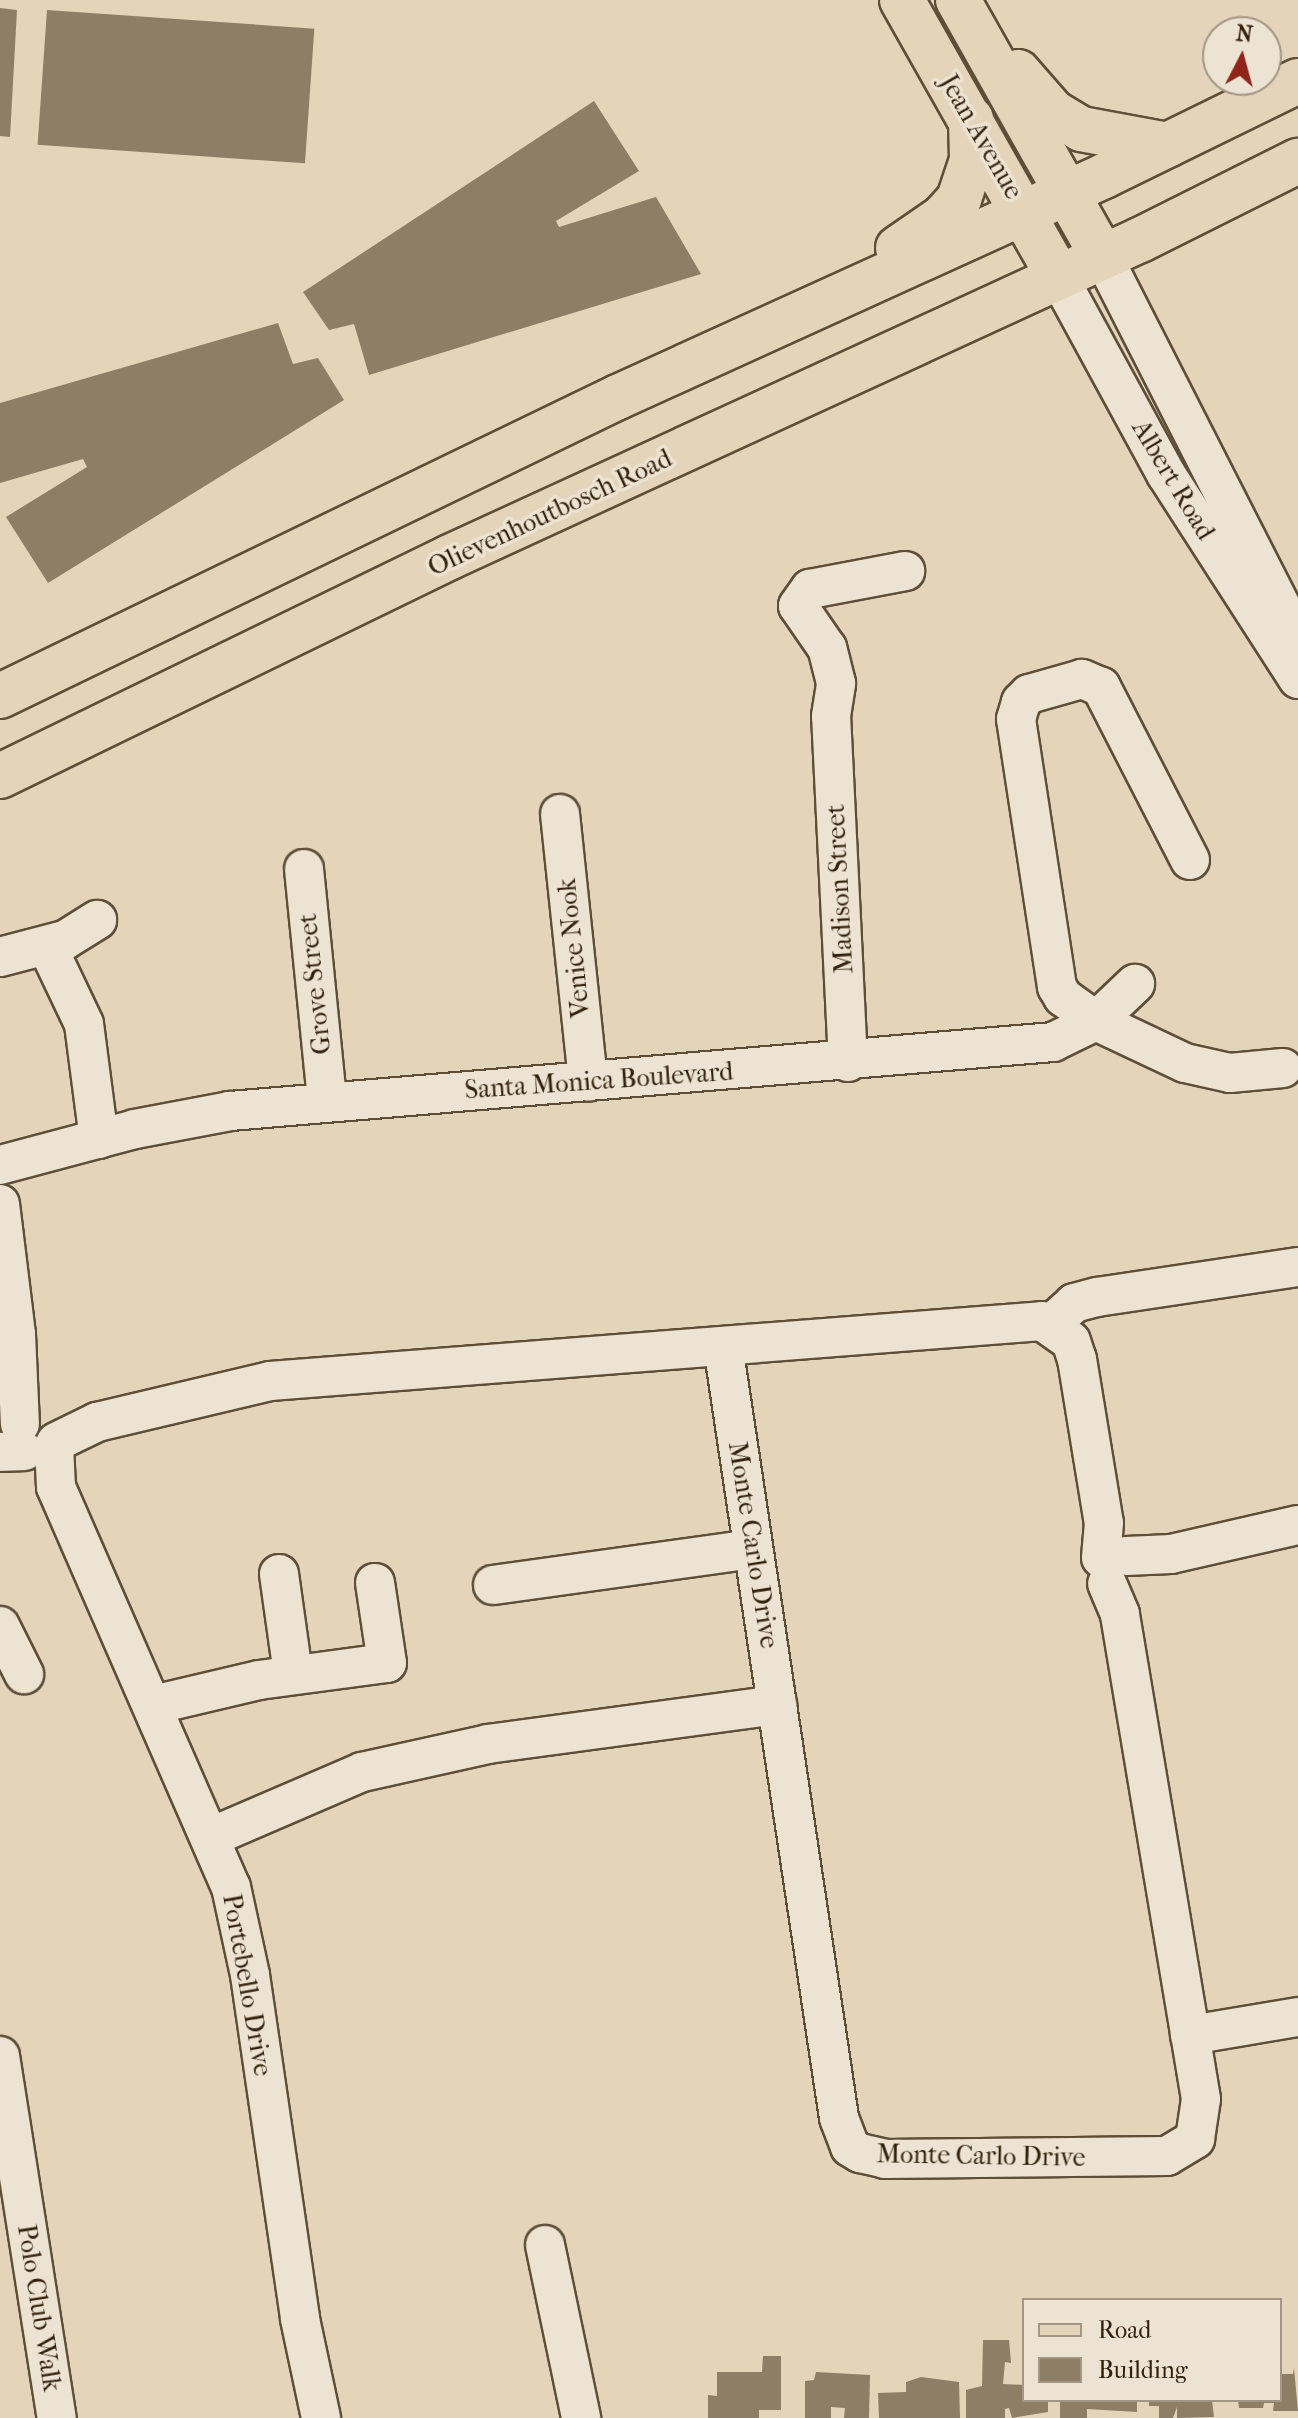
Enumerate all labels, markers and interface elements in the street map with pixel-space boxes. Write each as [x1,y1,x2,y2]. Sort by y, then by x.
north arrow [1202,16,1282,96]
text: N [1235,20,1254,48]
street label: Jean Avenue [933,69,1029,205]
street label: Albert Road [1125,414,1221,546]
street label: Olievenhoutbosch Road [423,443,677,583]
street label: Madison Street [820,804,860,974]
street label: Venice Nook [551,877,597,1019]
street label: Grove Street [292,912,338,1056]
street label: Santa Monica Boulevard [464,1056,734,1106]
street label: Monte Carlo Drive [721,1439,785,1651]
street label: Portebello Drive [216,1892,278,2078]
street label: Monte Carlo Drive [876,2139,1086,2173]
street label: Polo Club Walk [10,2222,68,2394]
legend [1022,2298,1282,2402]
text: Road [1098,2316,1151,2344]
text: Building [1098,2356,1188,2384]

